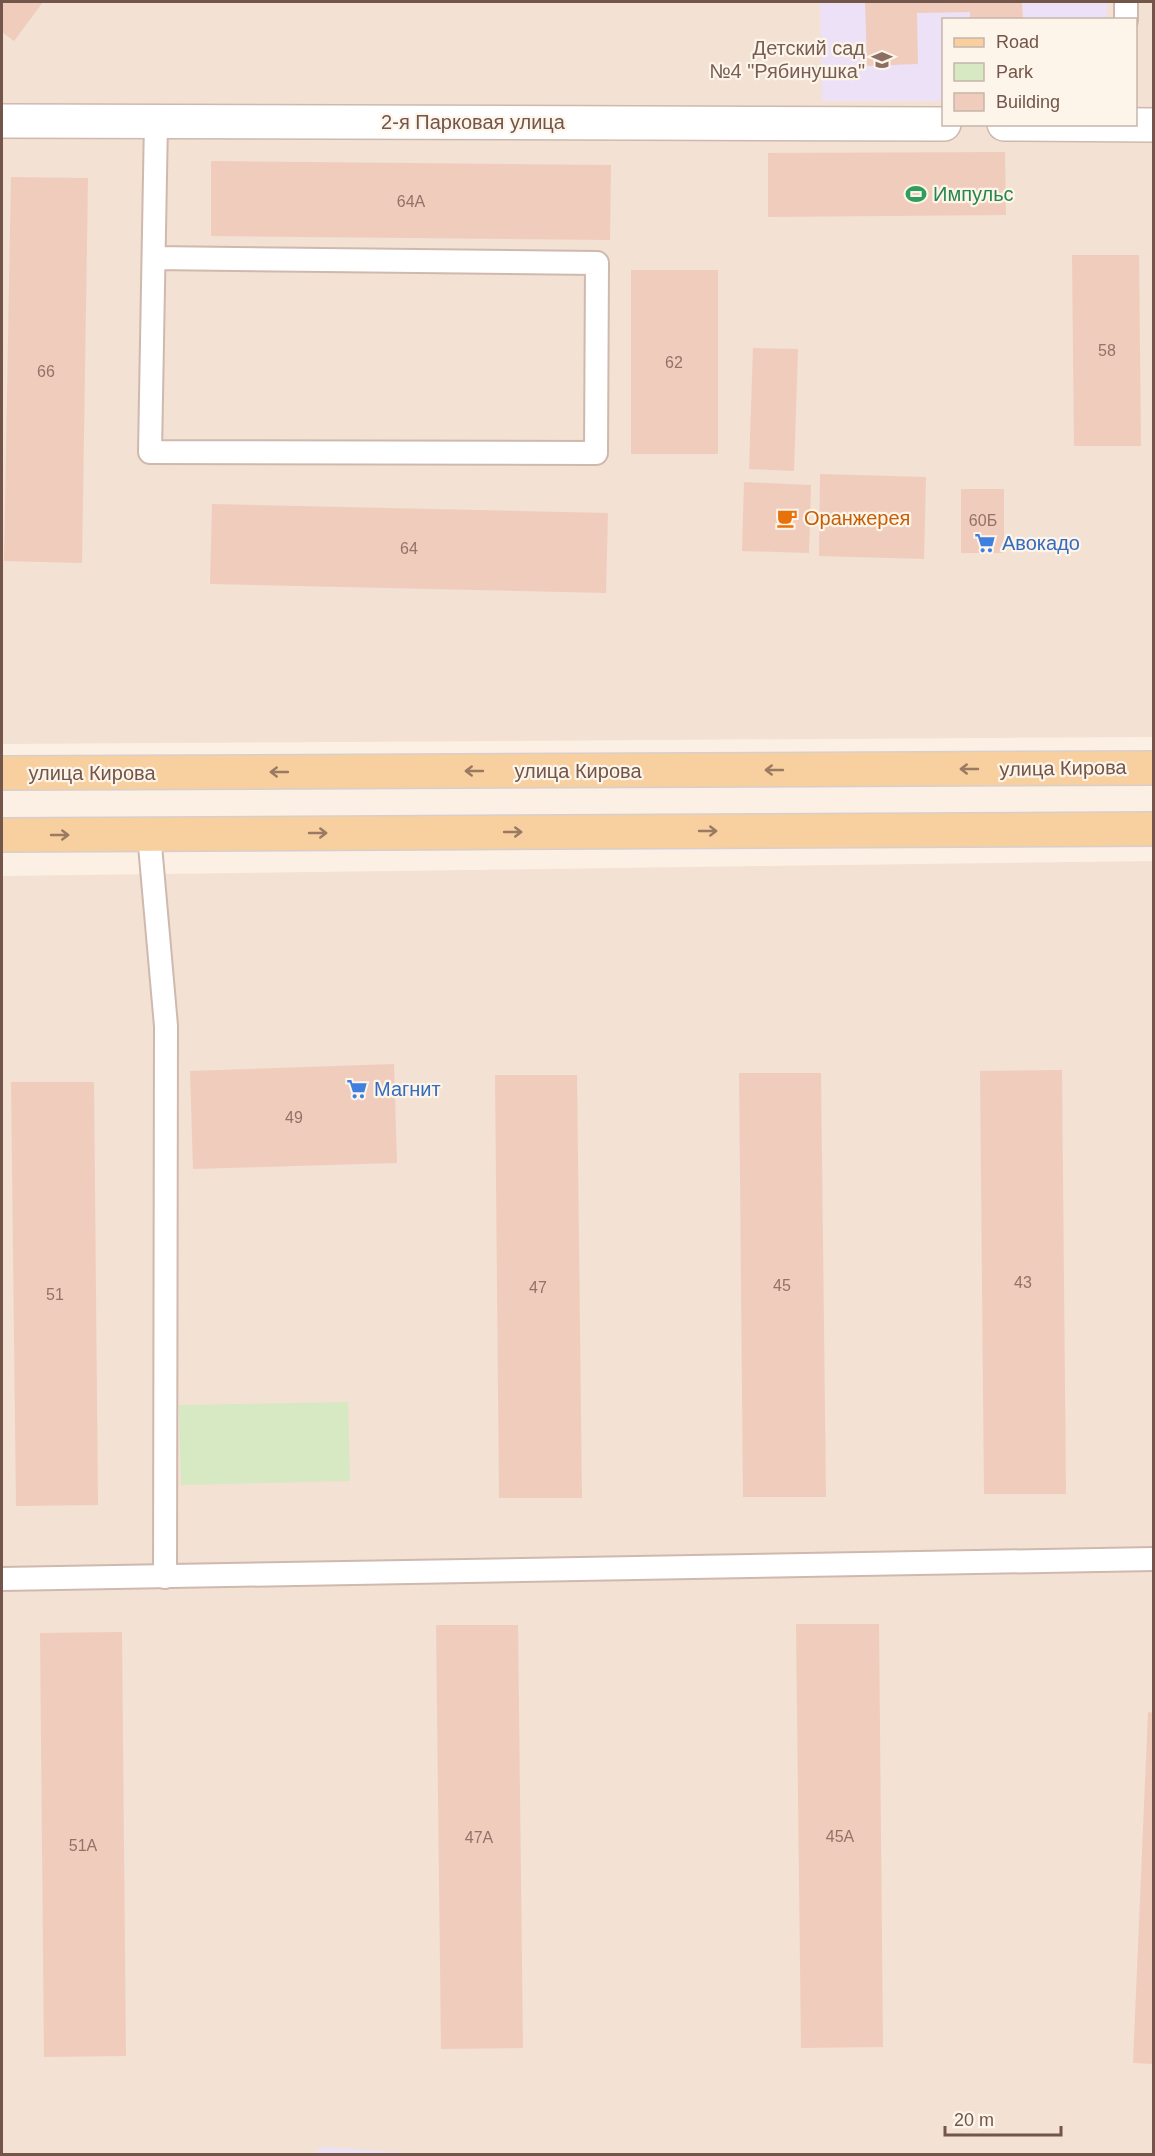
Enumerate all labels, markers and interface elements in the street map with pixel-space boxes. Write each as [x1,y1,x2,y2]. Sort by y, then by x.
legend [942,18,1137,126]
text: Road [996,32,1039,52]
place label: Детский сад №4 "Рябинушка" [709,37,865,82]
school or university icon: Детский сад №4 "Рябинушка" [870,48,894,72]
text: Park [996,62,1034,82]
text: Building [996,92,1060,112]
street label: 2-я Парковая улица [381,111,566,133]
sports icon: Импульс [904,182,928,206]
place label: Импульс [933,183,1014,205]
house number: 64А [397,193,426,210]
house number: 58 [1098,342,1116,359]
house number: 62 [665,354,683,371]
house number: 66 [37,363,55,380]
cafe icon: Оранжерея [775,506,799,530]
place label: Оранжерея [804,507,910,529]
house number: 60Б [969,512,997,529]
supermarket icon: Авокадо [973,531,997,555]
place label: Авокадо [1002,532,1080,554]
house number: 64 [400,540,418,557]
street label: улица Кирова [999,756,1128,780]
street label: улица Кирова [514,760,642,782]
street label: улица Кирова [28,762,156,784]
one-way arrow [960,763,980,775]
one-way arrow [765,764,785,776]
one-way arrow [465,765,485,777]
one-way arrow [270,766,290,778]
one-way arrow [697,825,717,837]
one-way arrow [502,826,522,838]
one-way arrow [307,827,327,839]
one-way arrow [49,829,69,840]
supermarket icon: Магнит [345,1077,369,1101]
place label: Магнит [374,1078,441,1100]
house number: 49 [285,1109,303,1126]
house number: 43 [1014,1274,1032,1291]
house number: 45 [773,1277,791,1294]
house number: 47 [529,1279,547,1296]
house number: 51 [46,1286,64,1303]
house number: 45А [826,1828,855,1845]
house number: 47А [465,1829,494,1846]
house number: 51А [69,1837,98,1854]
scale bar [945,2099,1060,2137]
text: 20 m [954,2110,994,2130]

